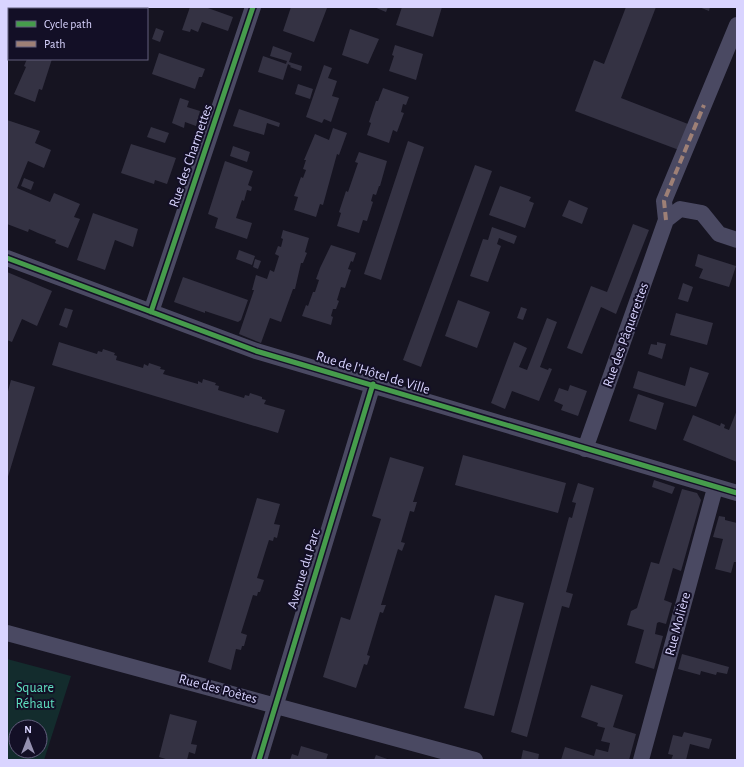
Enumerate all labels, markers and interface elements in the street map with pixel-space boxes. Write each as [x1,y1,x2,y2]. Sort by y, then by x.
legend [8,8,148,60]
text: Cycle path [44,18,92,31]
text: Path [44,38,66,50]
street label: Rue des Charmettes [167,103,215,209]
street label: Rue des Pâquerettes [601,281,651,389]
street label: Rue de l'Hôtel de Ville [314,349,432,397]
street label: Avenue du Parc [285,527,323,611]
street label: Rue Molière [663,591,693,657]
street label: Rue des Poètes [177,672,259,706]
park label: Square Réhaut [15,681,55,711]
north arrow [8,719,48,759]
text: N [24,724,32,735]

